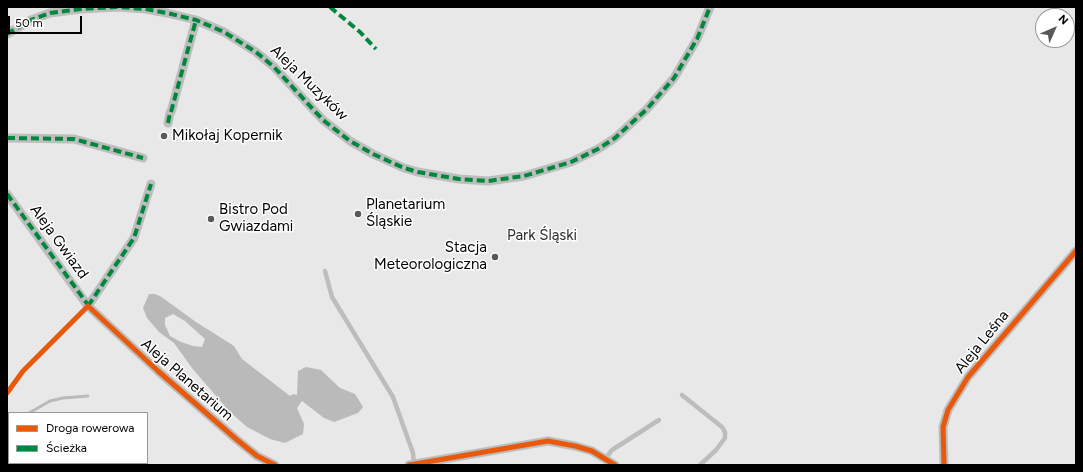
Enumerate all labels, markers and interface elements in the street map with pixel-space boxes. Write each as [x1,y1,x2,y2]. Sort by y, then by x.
scale bar [10,8,84,34]
north arrow [1035,8,1075,48]
text: N [1056,12,1071,27]
text: 50 m [15,16,43,30]
street label: Aleja Muzyków [267,42,351,124]
place label: Mikołaj Kopernik [172,127,283,145]
marker: Mikołaj Kopernik [159,131,169,141]
place label: Planetarium Śląskie [366,196,445,231]
street label: Aleja Gwiazd [26,201,92,283]
place label: Bistro Pod Gwiazdami [219,201,293,236]
marker: Planetarium Śląskie [353,209,363,219]
marker: Bistro Pod Gwiazdami [206,214,216,224]
park label: Park Śląski [507,227,577,245]
place label: Stacja Meteorologiczna [374,239,487,274]
marker: Stacja Meteorologiczna [490,252,500,262]
street label: Aleja Leśna [951,307,1013,377]
street label: Aleja Planetarium [137,335,237,425]
legend [8,412,148,464]
text: Droga rowerowa [46,421,134,435]
text: Ścieżka [46,441,87,455]

